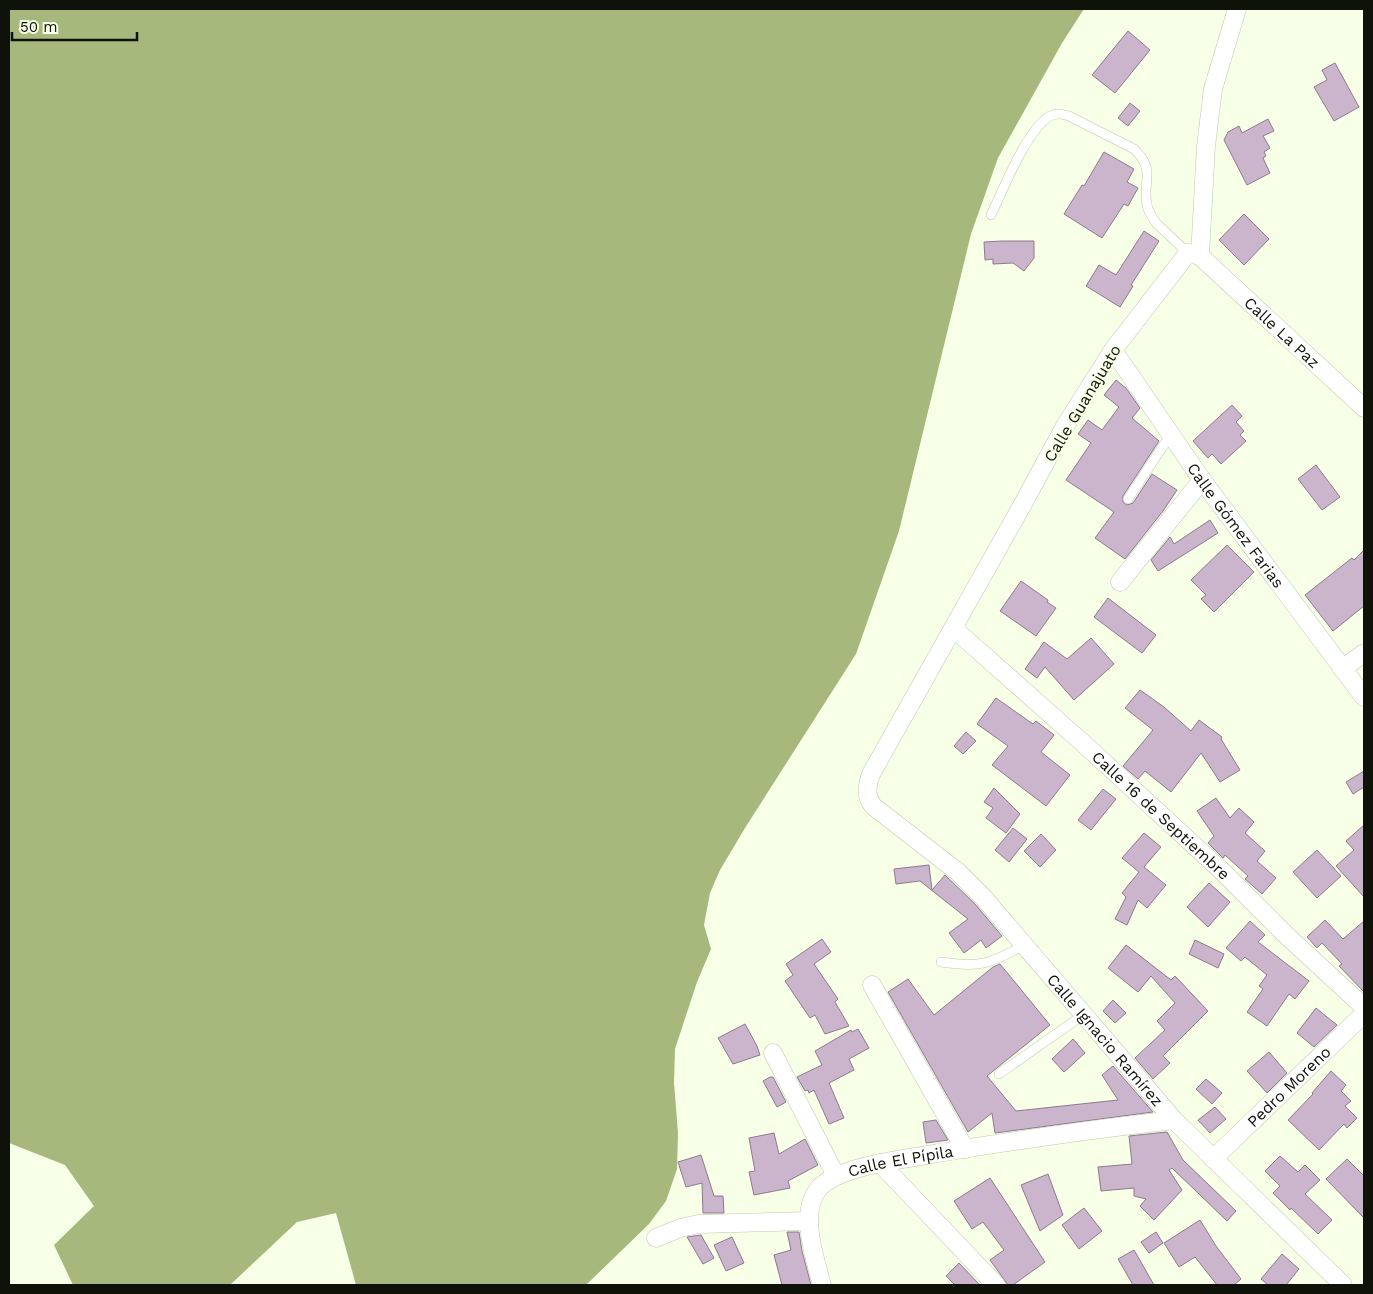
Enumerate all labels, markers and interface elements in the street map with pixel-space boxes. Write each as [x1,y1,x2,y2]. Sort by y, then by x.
scale bar [12,10,138,42]
text: 50 m [20,18,57,36]
street label: Calle La Paz [1240,293,1323,372]
street label: Calle Guanajuato [1040,341,1125,465]
street label: Calle Gómez Farias [1183,459,1288,592]
street label: Calle 16 de Septiembre [1088,747,1234,884]
street label: Calle Ignacio Ramírez [1043,970,1167,1110]
street label: Pedro Moreno [1243,1042,1335,1131]
street label: Calle El Pípila [845,1142,955,1181]

